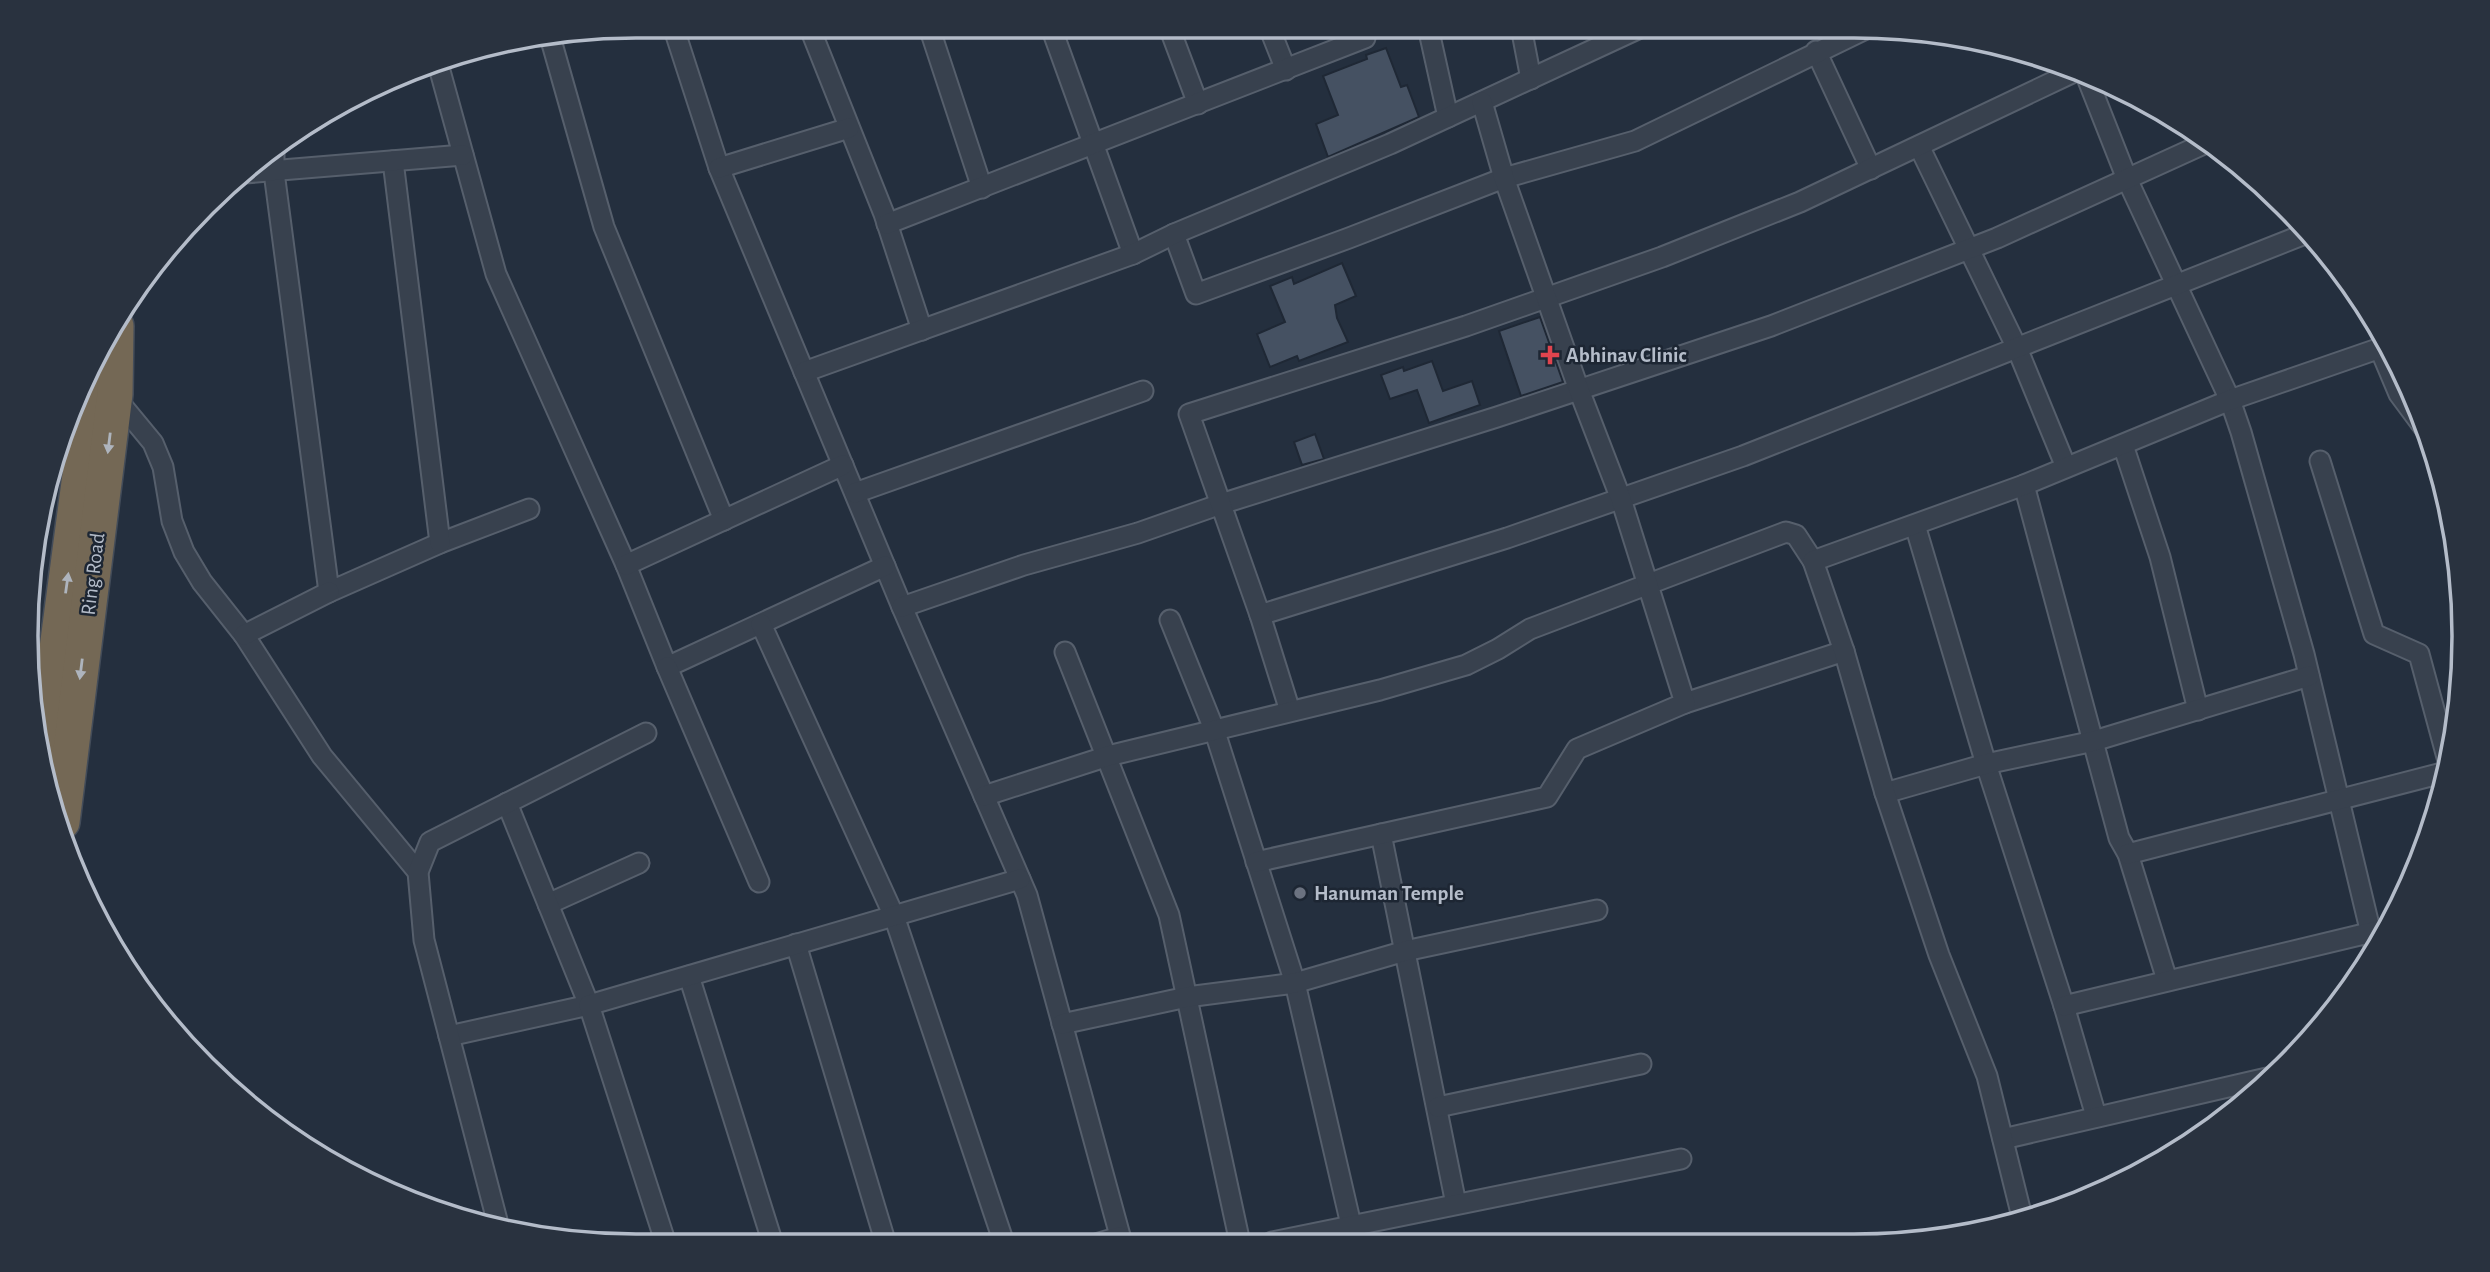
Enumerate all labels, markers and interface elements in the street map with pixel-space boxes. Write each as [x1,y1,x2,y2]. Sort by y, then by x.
marker: Abhinav Clinic [1540,345,1560,365]
place label: Abhinav Clinic [1566,345,1687,366]
one-way arrow [104,432,115,454]
street label: Ring Road [78,531,108,616]
one-way arrow [61,572,72,594]
one-way arrow [76,658,87,680]
place label: Hanuman Temple [1314,883,1464,904]
marker: Hanuman Temple [1292,885,1308,901]

